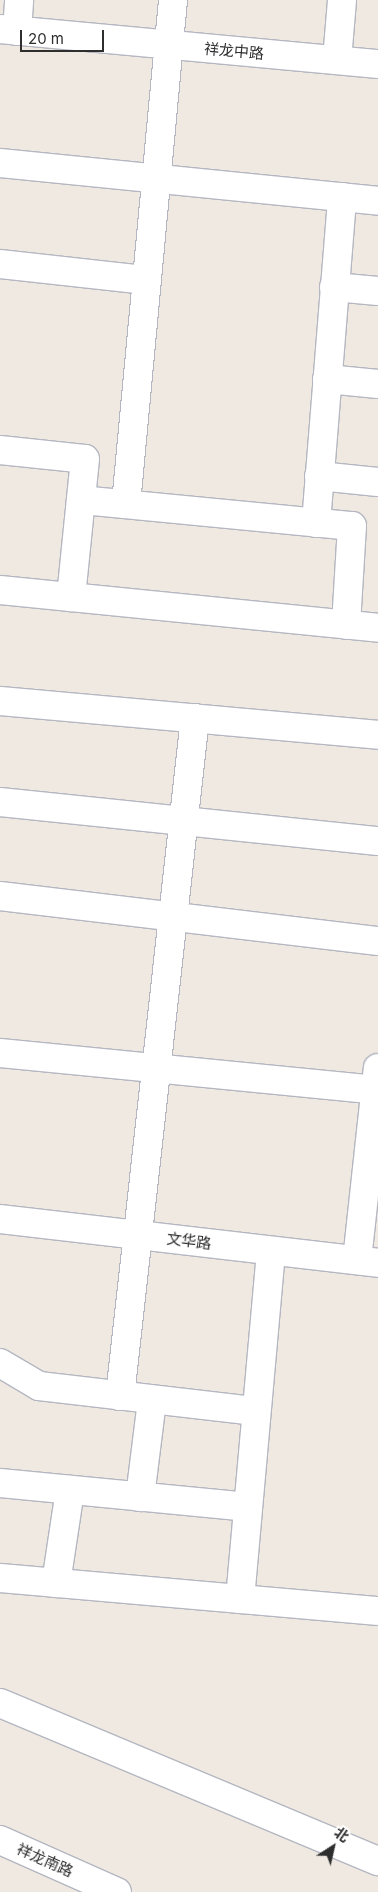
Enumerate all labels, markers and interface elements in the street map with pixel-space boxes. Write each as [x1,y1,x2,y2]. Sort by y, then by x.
scale bar [22,20,106,52]
text: 20 m [28,29,64,48]
street label: 祥龙中路 [203,39,265,63]
street label: 文华路 [166,1229,212,1253]
north arrow [308,1822,358,1872]
text: 北 [331,1823,352,1845]
street label: 祥龙南路 [14,1840,76,1880]

